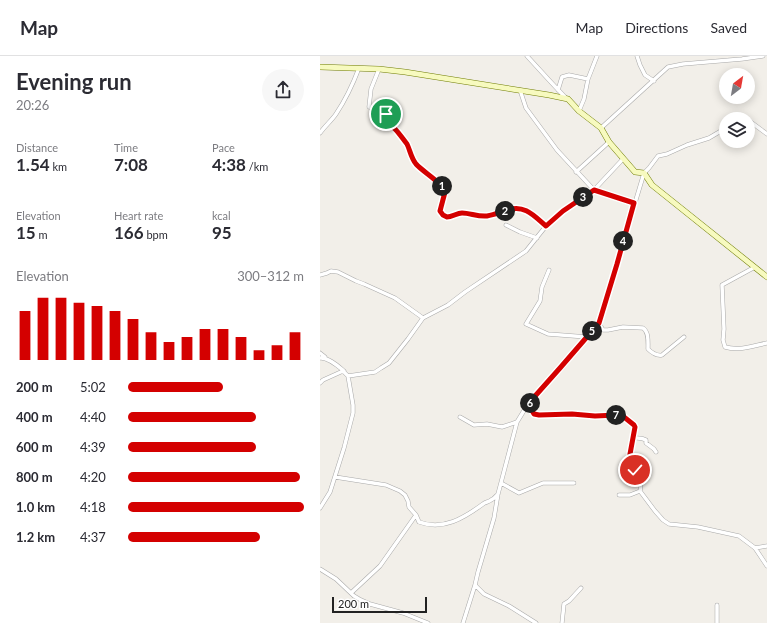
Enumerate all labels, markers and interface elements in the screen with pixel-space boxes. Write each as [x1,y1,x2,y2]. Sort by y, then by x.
text: Map [20,16,58,39]
text: Map [576,19,603,36]
text: Directions [625,19,688,36]
text: Saved [710,19,747,36]
text: Evening run [16,68,132,95]
north arrow [719,68,755,104]
map controls [719,68,755,148]
button: share [262,69,304,111]
text: 20:26 [16,97,49,113]
pin [369,97,403,131]
icon: arrive [375,103,397,125]
button: layers [719,112,755,148]
text: Distance [16,141,58,154]
text: Time [114,141,138,154]
text: Pace [212,141,235,154]
text: 1.54 [16,154,50,175]
text: 7:08 [114,154,148,175]
text: 4:38 [212,154,246,175]
text: km [50,160,67,173]
text: /km [246,160,268,173]
pin: 1 [432,176,452,196]
text: 1 [439,179,445,192]
pin: 3 [573,187,593,207]
text: 3 [580,190,586,203]
pin: 2 [495,201,515,221]
text: 2 [502,204,508,217]
text: Elevation [16,209,61,222]
text: Heart rate [114,209,163,222]
text: kcal [212,209,231,222]
text: 15 [16,222,36,243]
text: 166 [114,222,144,243]
text: 95 [212,222,232,243]
text: m [36,228,48,241]
text: bpm [144,228,168,241]
pin: 4 [613,231,633,251]
text: 4 [620,234,626,247]
text: Elevation [16,268,69,284]
text: 300–312 m [237,268,304,284]
pin: 5 [582,321,602,341]
text: 5 [589,324,595,337]
text: 200 m [16,379,53,395]
text: 5:02 [80,379,106,395]
pin: 6 [520,393,540,413]
text: 6 [527,396,533,409]
pin: 7 [606,405,626,425]
text: 7 [613,408,619,421]
text: 400 m [16,409,53,425]
text: 4:40 [80,409,106,425]
text: 600 m [16,439,53,455]
text: 4:39 [80,439,106,455]
pin [618,453,652,487]
icon: check [624,459,646,481]
text: 800 m [16,469,53,485]
text: 4:20 [80,469,106,485]
text: 1.0 km [16,499,55,515]
text: 4:18 [80,499,106,515]
text: 1.2 km [16,529,55,545]
text: 4:37 [80,529,106,545]
scale bar [332,595,427,614]
text: 200 m [338,597,369,610]

